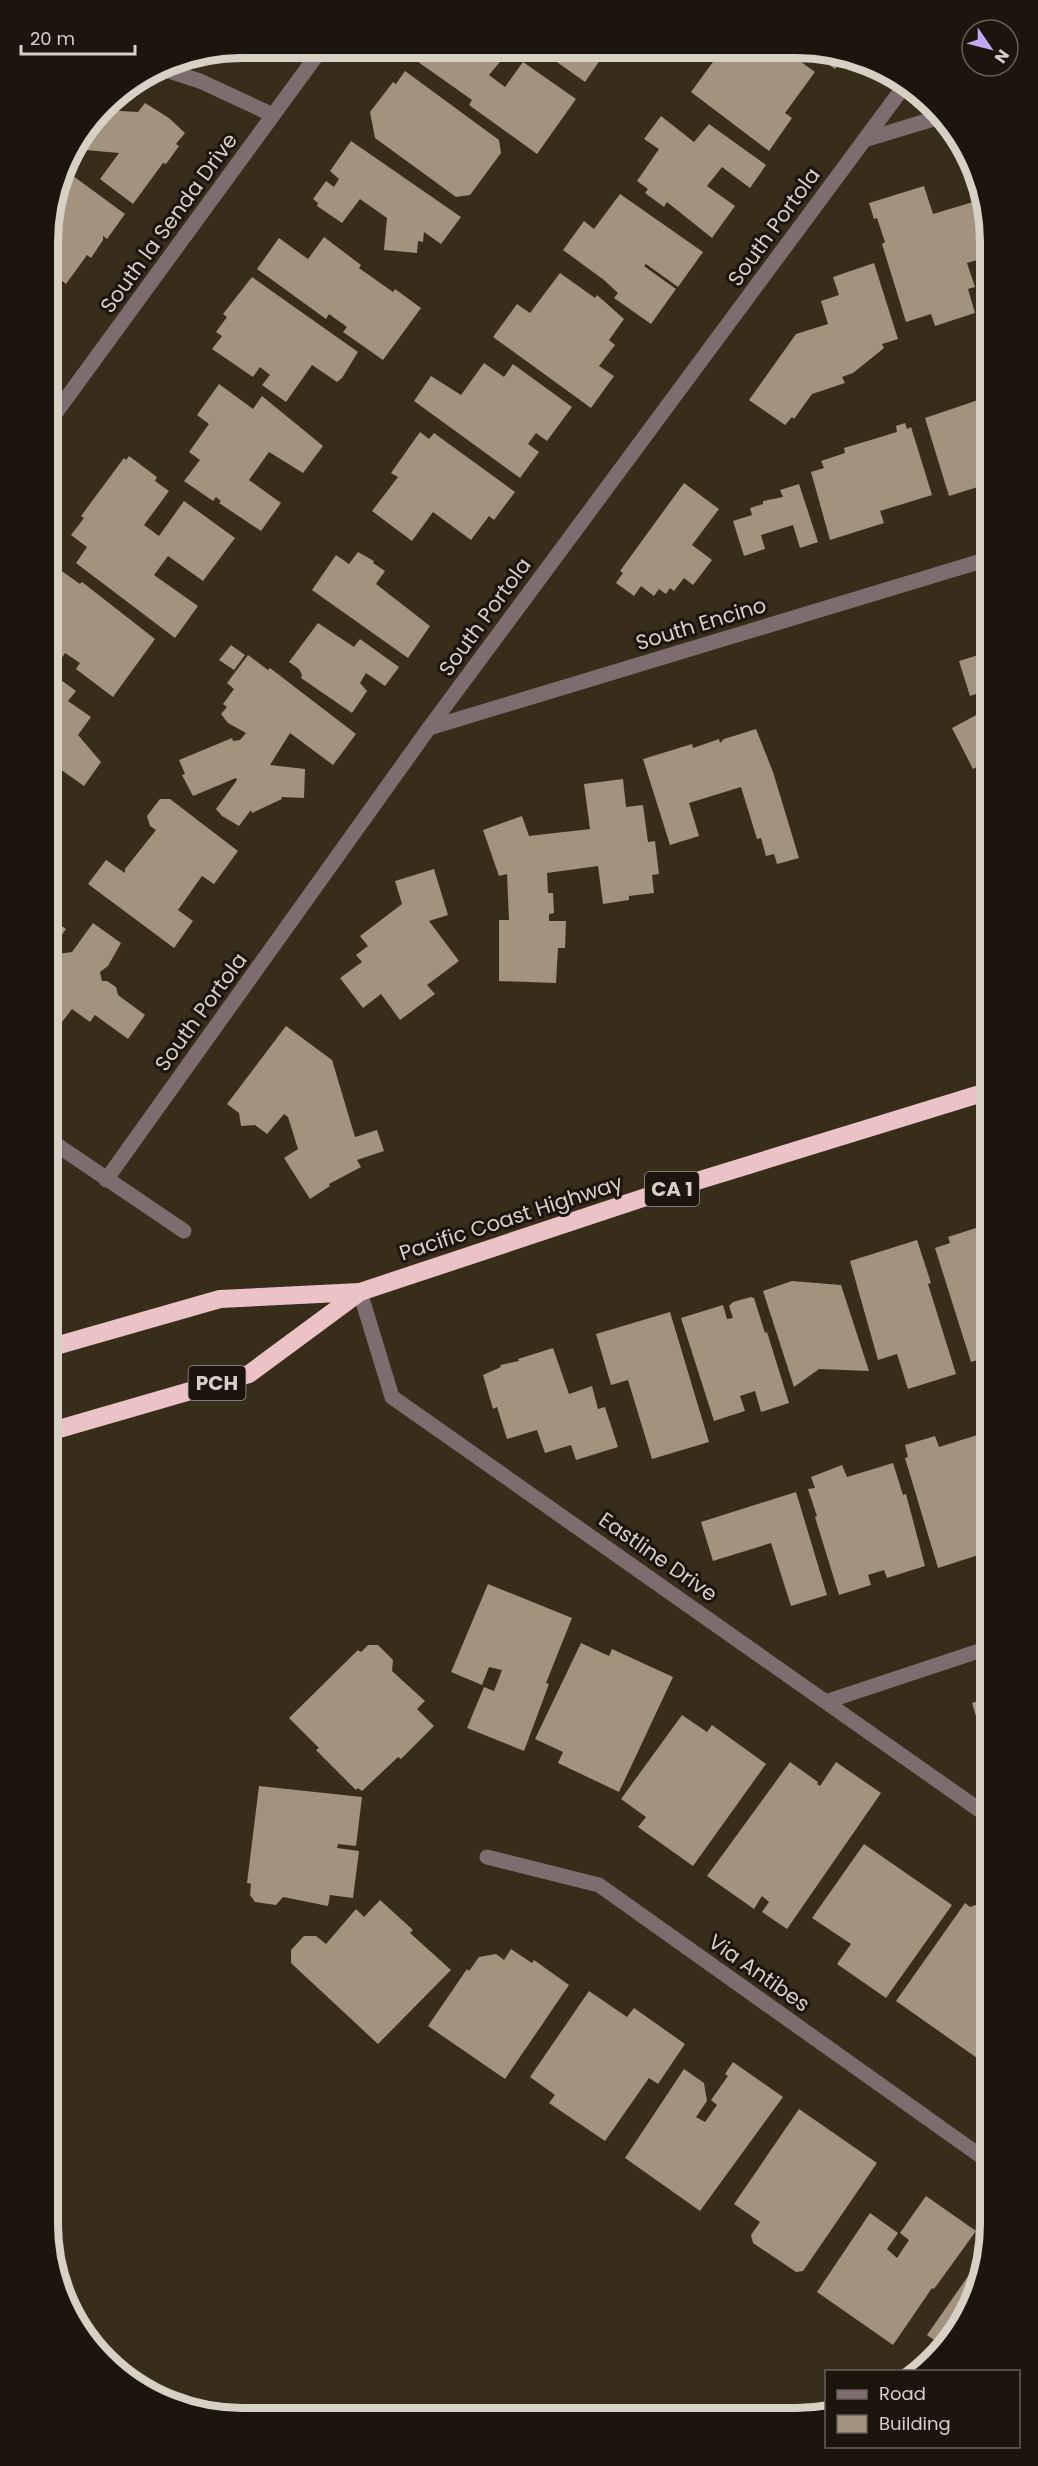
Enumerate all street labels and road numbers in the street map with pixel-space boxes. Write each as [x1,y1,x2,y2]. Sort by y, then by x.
street label: South la Senda Drive [93,127,244,319]
street label: South Portola [721,162,826,292]
street label: South Portola [432,552,537,682]
street label: South Encino [632,590,770,657]
street label: South Portola [148,947,253,1077]
street label: Pacific Coast Highway [395,1168,626,1267]
road number: CA 1 [645,1172,699,1206]
road number: PCH [188,1366,246,1400]
street label: Eastline Drive [593,1505,723,1608]
street label: Via Antibes [703,1927,816,2018]

